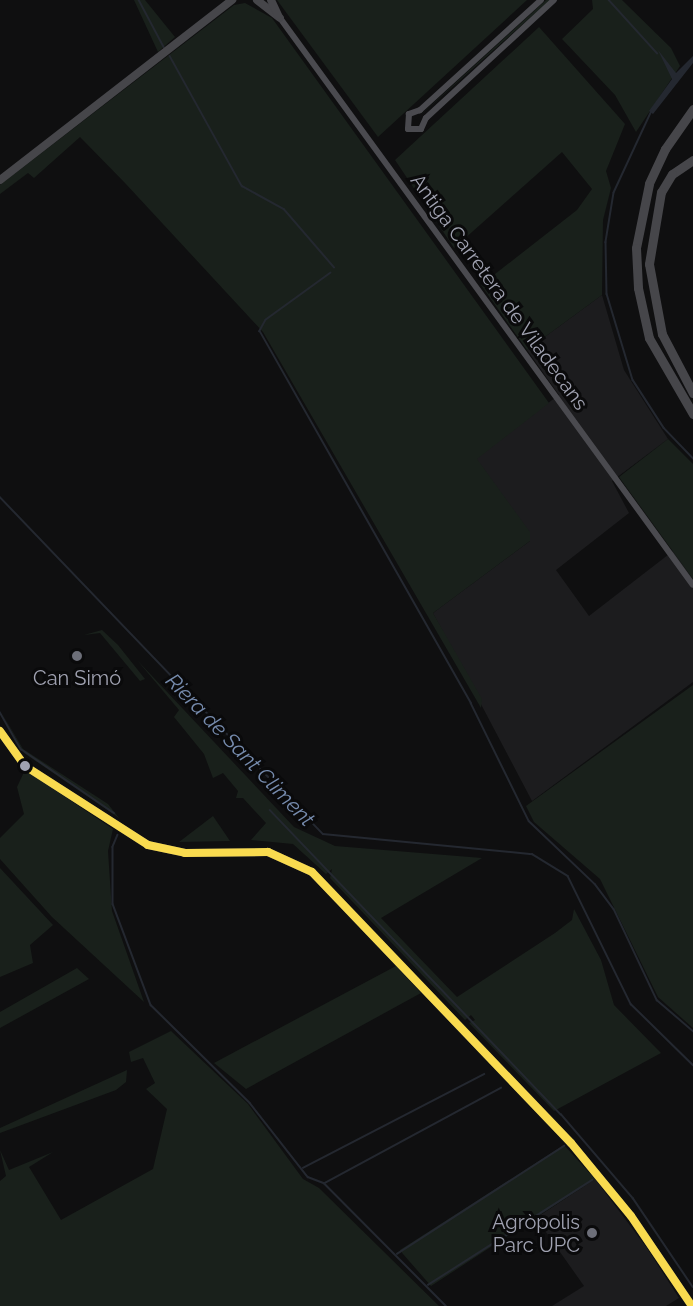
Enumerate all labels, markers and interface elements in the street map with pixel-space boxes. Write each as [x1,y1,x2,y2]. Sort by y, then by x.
street label: Antiga Carretera de Viladecans [405,169,593,415]
marker: Can Simó [70,649,84,663]
place label: Can Simó [33,666,121,690]
water label: Riera de Sant Climent [161,668,319,832]
unlabelled marker [19,760,31,772]
place label: Agròpolis Parc UPC [492,1210,580,1257]
marker: Agròpolis Parc UPC [585,1226,599,1240]

